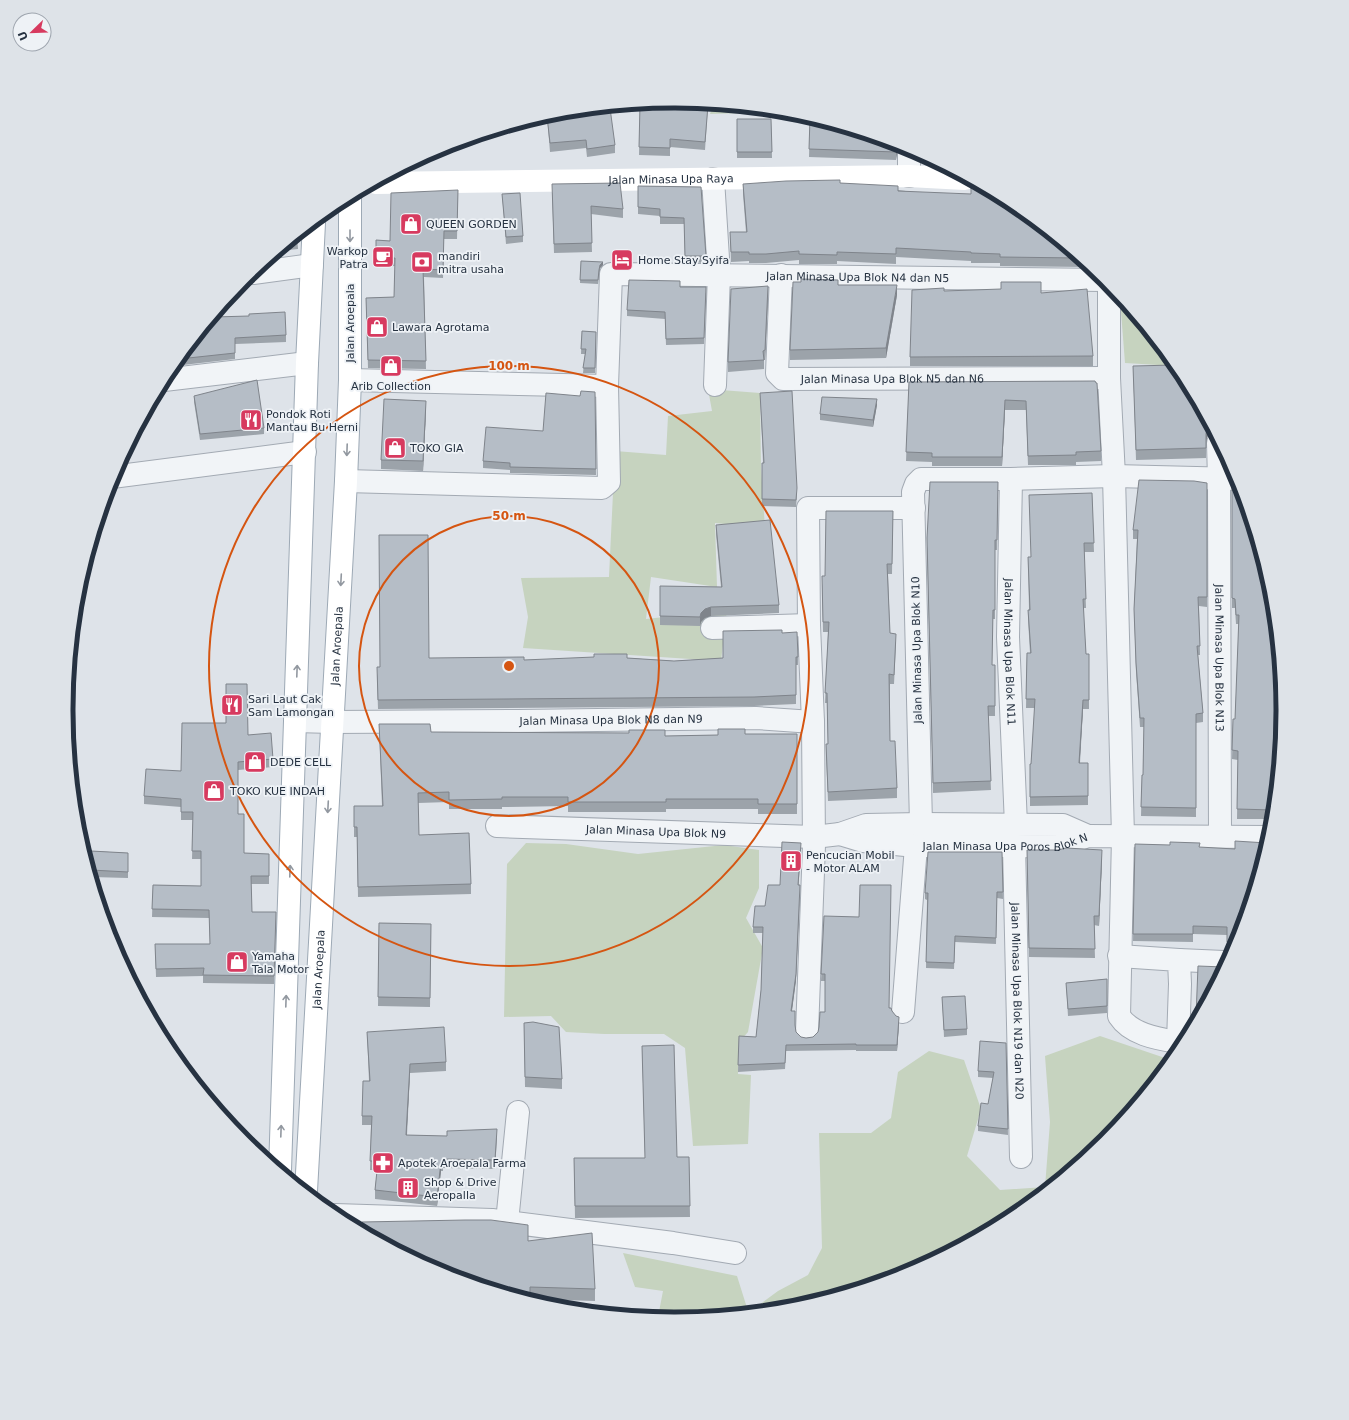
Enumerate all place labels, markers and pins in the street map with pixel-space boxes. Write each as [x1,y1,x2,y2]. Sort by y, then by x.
shop icon: QUEEN GORDEN [398,211,424,237]
place label: QUEEN GORDEN [426,218,517,231]
cafe icon: Warkop Patra [370,244,396,270]
place label: Warkop Patra [327,245,368,271]
hotel icon: Home Stay Syifa [609,247,635,273]
bank icon: mandiri mitra usaha [409,249,435,275]
place label: mandiri mitra usaha [438,250,504,276]
place label: Home Stay Syifa [638,254,729,267]
shop icon: Lawara Agrotama [364,314,390,340]
place label: Lawara Agrotama [392,321,489,334]
shop icon: Arib Collection [378,353,404,379]
place label: Arib Collection [351,380,431,393]
restaurant icon: Pondok Roti Mantau Bu Herni [238,407,264,433]
place label: Pondok Roti Mantau Bu Herni [266,408,358,434]
shop icon: TOKO GIA [382,435,408,461]
place label: TOKO GIA [409,442,464,455]
centre of rings [502,659,516,673]
restaurant icon: Sari Laut Cak Sam Lamongan [219,692,245,718]
place label: Sari Laut Cak Sam Lamongan [248,693,334,719]
shop icon: DEDE CELL [242,749,268,775]
place label: DEDE CELL [270,756,332,769]
shop icon: TOKO KUE INDAH [201,778,227,804]
place label: TOKO KUE INDAH [229,785,325,798]
building icon: Pencucian Mobil - Motor ALAM [778,848,804,874]
place label: Pencucian Mobil - Motor ALAM [806,849,895,875]
shop icon: Yamaha Tala Motor [224,949,250,975]
place label: Yamaha Tala Motor [251,950,309,976]
pharmacy icon: Apotek Aroepala Farma [370,1150,396,1176]
place label: Apotek Aroepala Farma [398,1157,526,1170]
building icon: Shop & Drive Aeropalla [395,1175,421,1201]
place label: Shop & Drive Aeropalla [424,1176,497,1202]

